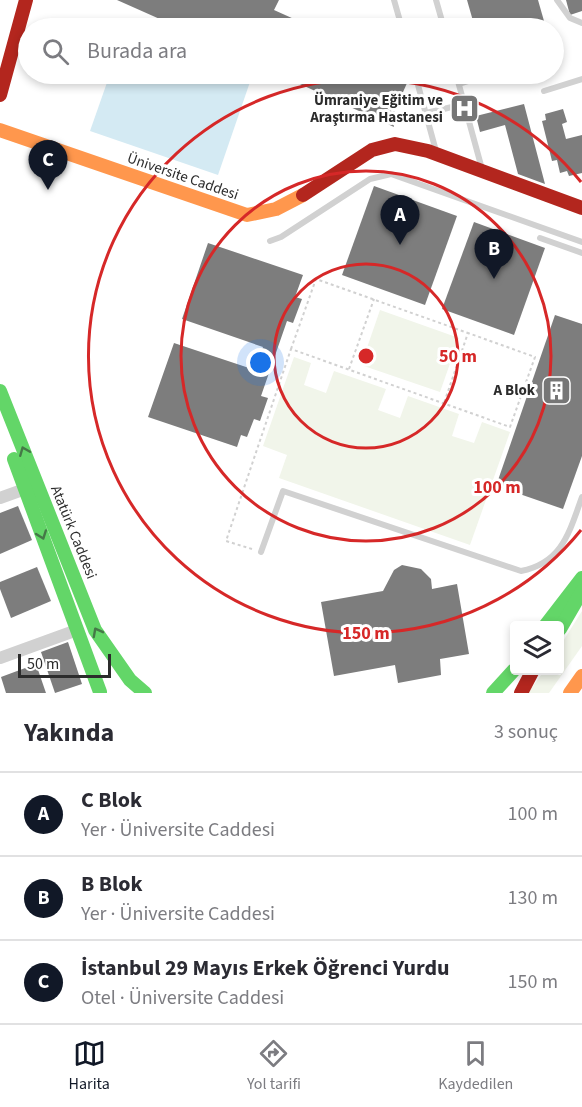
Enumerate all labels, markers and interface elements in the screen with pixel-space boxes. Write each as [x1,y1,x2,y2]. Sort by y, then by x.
search box [18,18,564,84]
icon: search [39,35,72,68]
text: Burada ara [87,35,187,67]
place label: Ümraniye Eğitim ve Araştırma Hastanesi [309,90,443,128]
hospital icon: Ümraniye Eğitim ve Araştırma Hastanesi [448,93,480,125]
pin: C [28,140,68,190]
street label: Üniversite Caddesi [124,148,241,205]
pin: A [380,196,420,245]
pin: B [474,230,514,279]
text: 50 m [439,344,477,369]
centre of rings [356,346,376,366]
your location [246,348,275,377]
building icon: A Blok [540,374,572,406]
place label: A Blok [492,380,536,401]
one-way arrow [19,446,31,457]
text: 100 m [473,475,521,500]
street label: Atatürk Caddesi [45,482,102,582]
one-way arrow [35,529,48,540]
text: 150 m [342,621,390,646]
map controls [510,621,564,675]
button: layers [510,621,564,675]
one-way arrow [93,627,104,638]
scale bar [18,651,111,678]
text: 50 m [27,653,59,675]
text: Yakında [24,714,114,751]
text: 3 sonuç [494,718,558,746]
text: C Blok [81,784,142,816]
text: A [38,800,49,828]
text: 100 m [508,800,558,828]
text: Yer · Üniversite Caddesi [81,816,275,844]
text: B Blok [81,868,143,900]
text: B [37,884,50,912]
text: 130 m [508,884,558,912]
text: Yer · Üniversite Caddesi [81,900,275,928]
text: İstanbul 29 Mayıs Erkek Öğrenci Yurdu [81,952,450,984]
text: C [38,968,49,996]
text: 150 m [508,968,558,996]
text: Otel · Üniversite Caddesi [81,984,284,1012]
tab: Harita [69,1037,110,1095]
tab: Yol tarifi [247,1037,301,1095]
tab: Kaydedilen [438,1037,513,1095]

